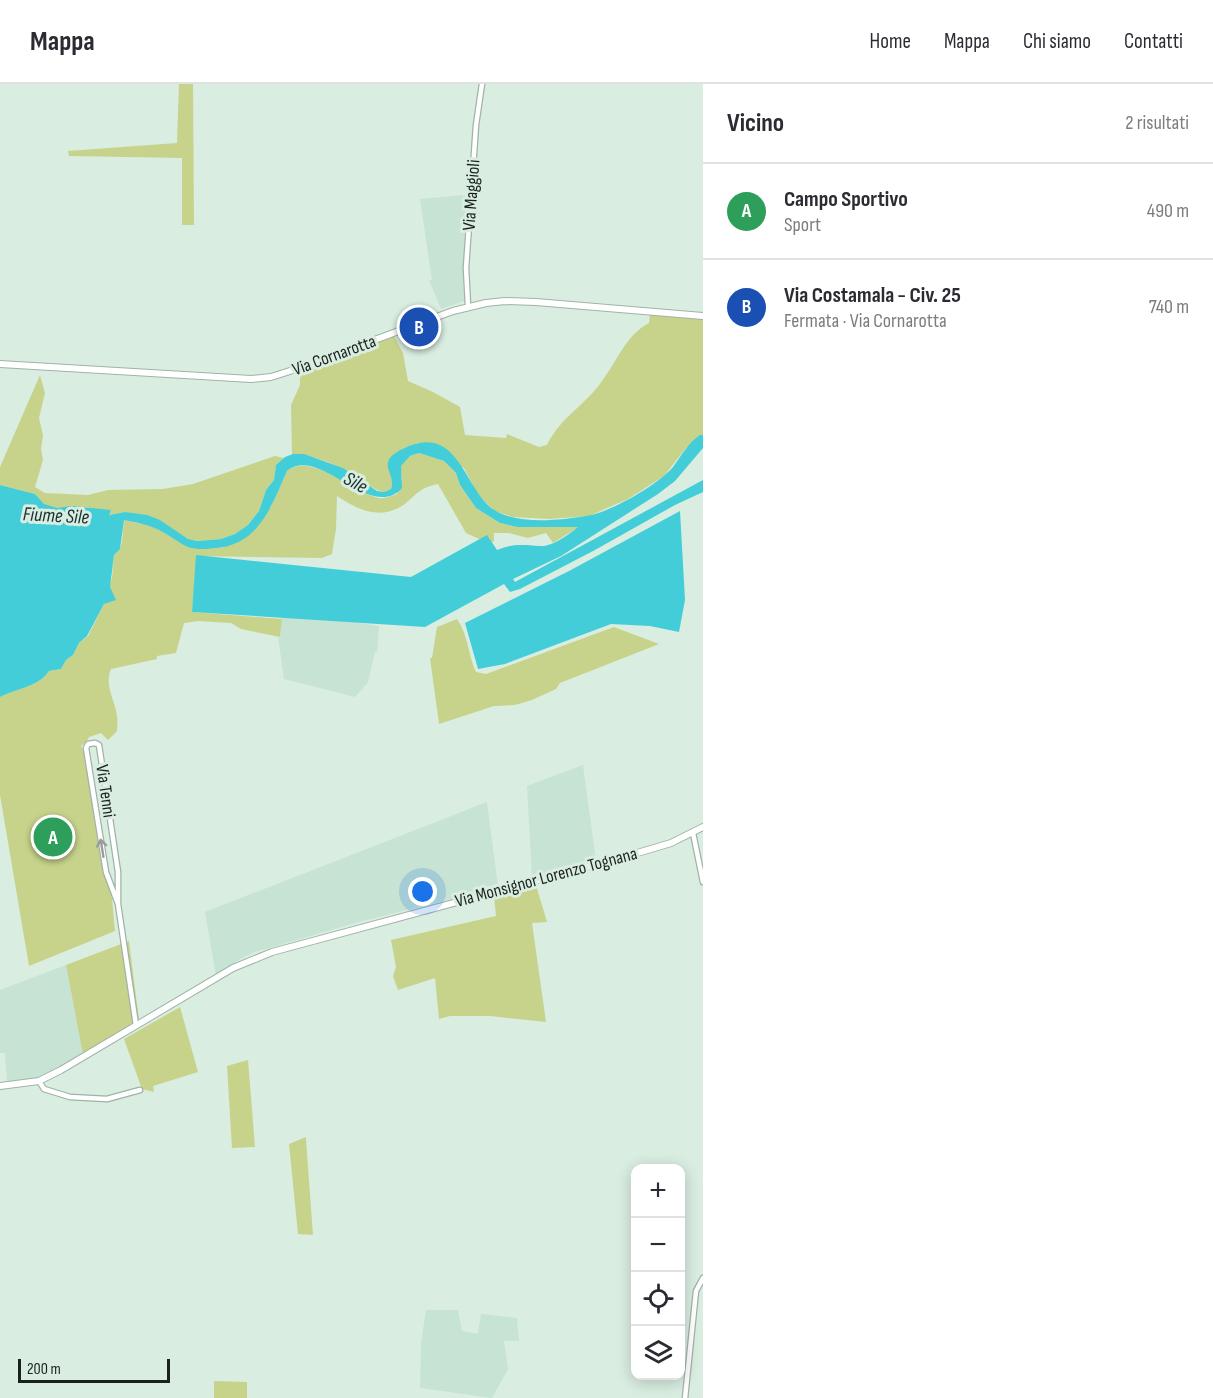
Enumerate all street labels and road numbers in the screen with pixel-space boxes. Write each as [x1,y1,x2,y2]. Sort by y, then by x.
street label: Via Maggioli [459,159,484,231]
street label: Via Cornarotta [290,331,379,380]
street label: Via Tenni [91,763,120,819]
street label: Via Monsignor Lorenzo Tognana [453,843,640,912]

